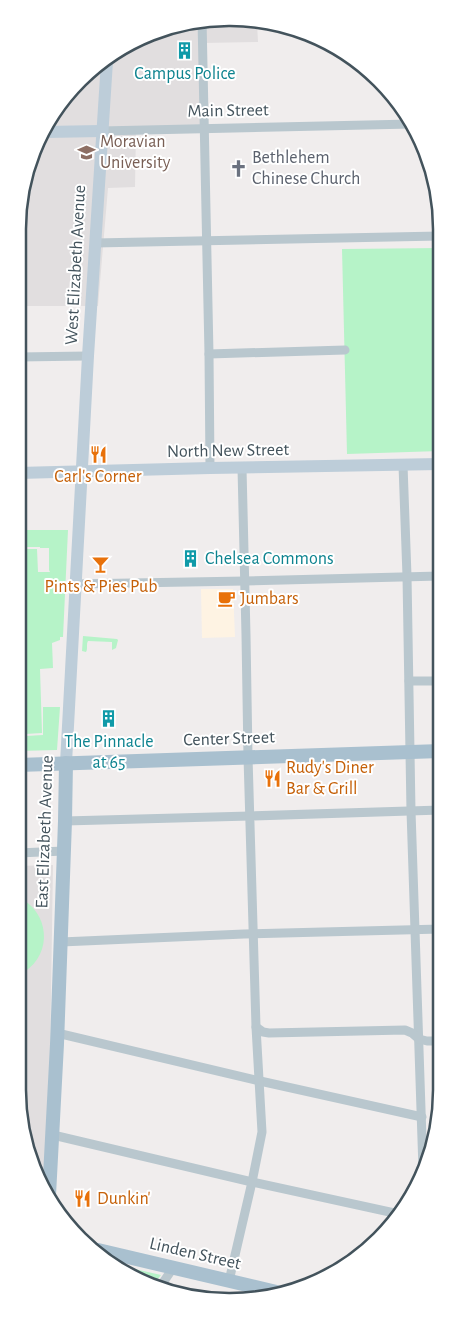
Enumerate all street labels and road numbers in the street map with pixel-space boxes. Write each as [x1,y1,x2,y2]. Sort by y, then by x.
street label: Main Street [187,101,269,121]
street label: West Elizabeth Avenue [63,185,89,345]
street label: North New Street [167,441,289,461]
street label: Center Street [183,728,275,750]
street label: East Elizabeth Avenue [33,755,57,909]
street label: Linden Street [147,1235,243,1273]

